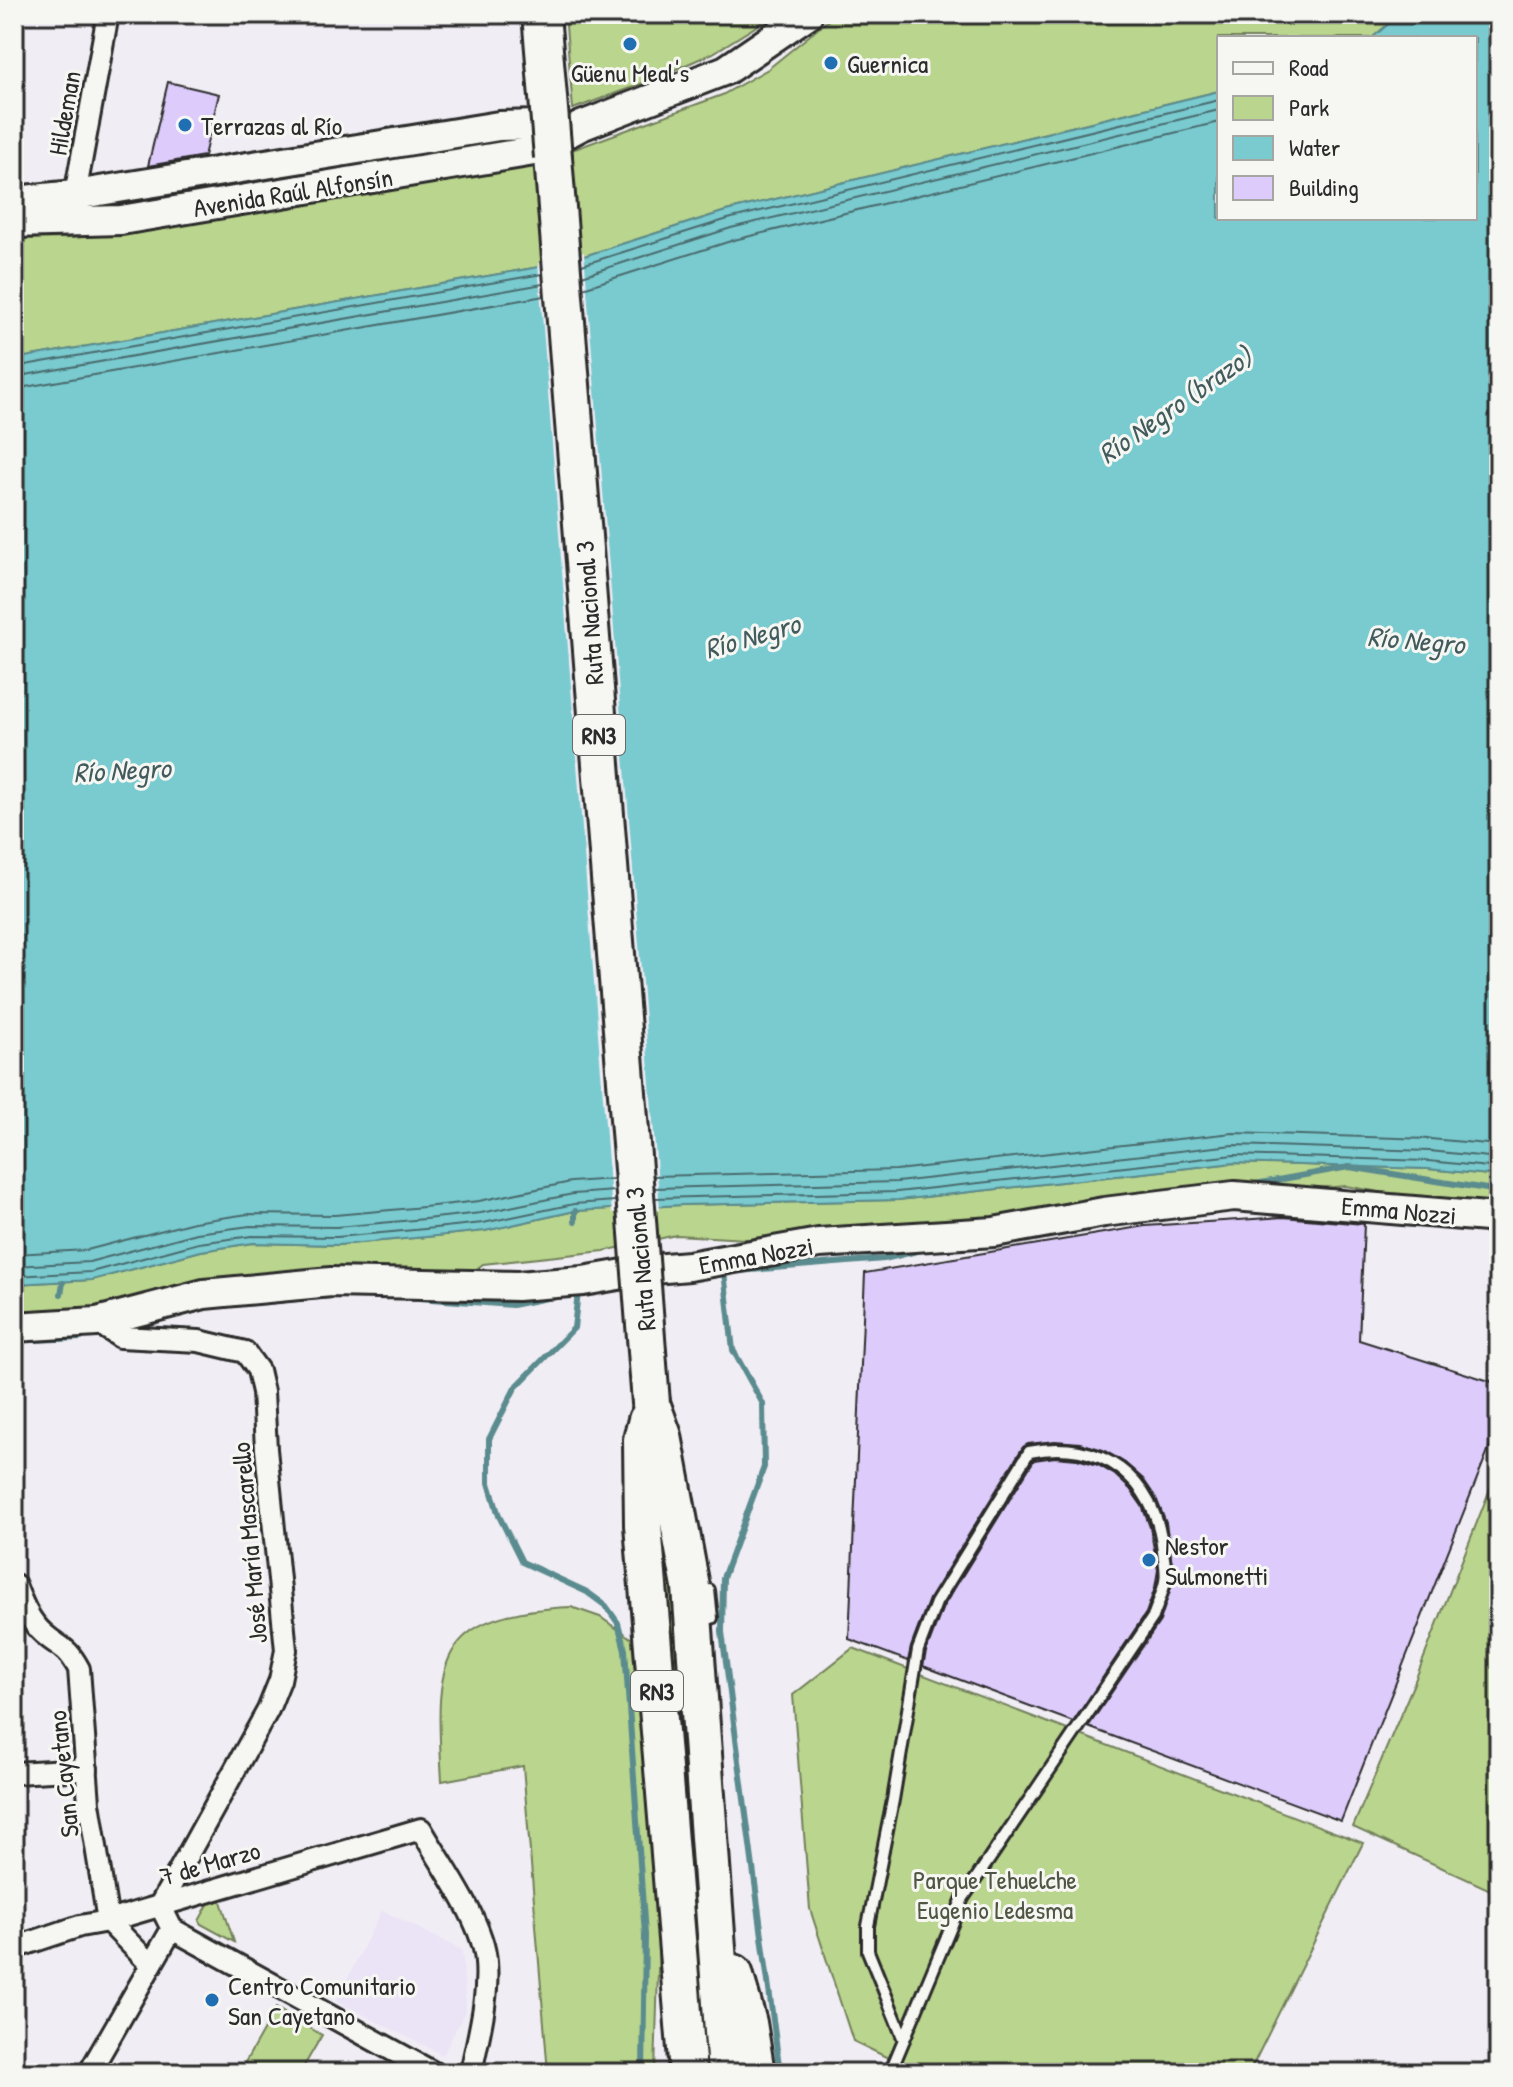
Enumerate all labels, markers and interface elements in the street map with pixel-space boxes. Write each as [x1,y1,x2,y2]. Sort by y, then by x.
marker: Güenu Meal's [621,35,639,53]
legend [1217,36,1477,220]
place label: Guernica [847,46,928,81]
text: Road [1289,51,1328,83]
marker: Guernica [822,54,840,72]
place label: Güenu Meal's [571,55,689,90]
street label: Hildeman [39,68,89,158]
text: Park [1289,91,1329,123]
place label: Terrazas al Río [201,108,342,143]
marker: Terrazas al Río [176,116,194,134]
text: Water [1289,131,1340,163]
street label: Avenida Raúl Alfonsín [191,159,395,225]
text: Building [1289,171,1359,203]
water label: Río Negro (brazo) [1090,337,1261,472]
street label: Ruta Nacional 3 [567,540,611,686]
water label: Río Negro [700,604,806,668]
water label: Río Negro [1366,617,1468,663]
road number: RN3 [573,715,625,755]
water label: Río Negro [72,748,173,792]
street label: Ruta Nacional 3 [616,1186,664,1332]
street label: Emma Nozzi [1340,1188,1458,1232]
street label: Emma Nozzi [696,1228,816,1282]
street label: José María Mascarello [223,1441,275,1645]
place label: Nestor Sulmonetti [1165,1528,1268,1593]
marker: Nestor Sulmonetti [1140,1551,1158,1569]
road number: RN3 [631,1671,683,1711]
street label: San Cayetano [39,1709,87,1839]
street label: 7 de Marzo [156,1832,264,1894]
park label: Parque Tehuelche Eugenio Ledesma [913,1862,1077,1927]
place label: Centro Comunitario San Cayetano [228,1968,416,2033]
marker: Centro Comunitario San Cayetano [203,1991,221,2009]

